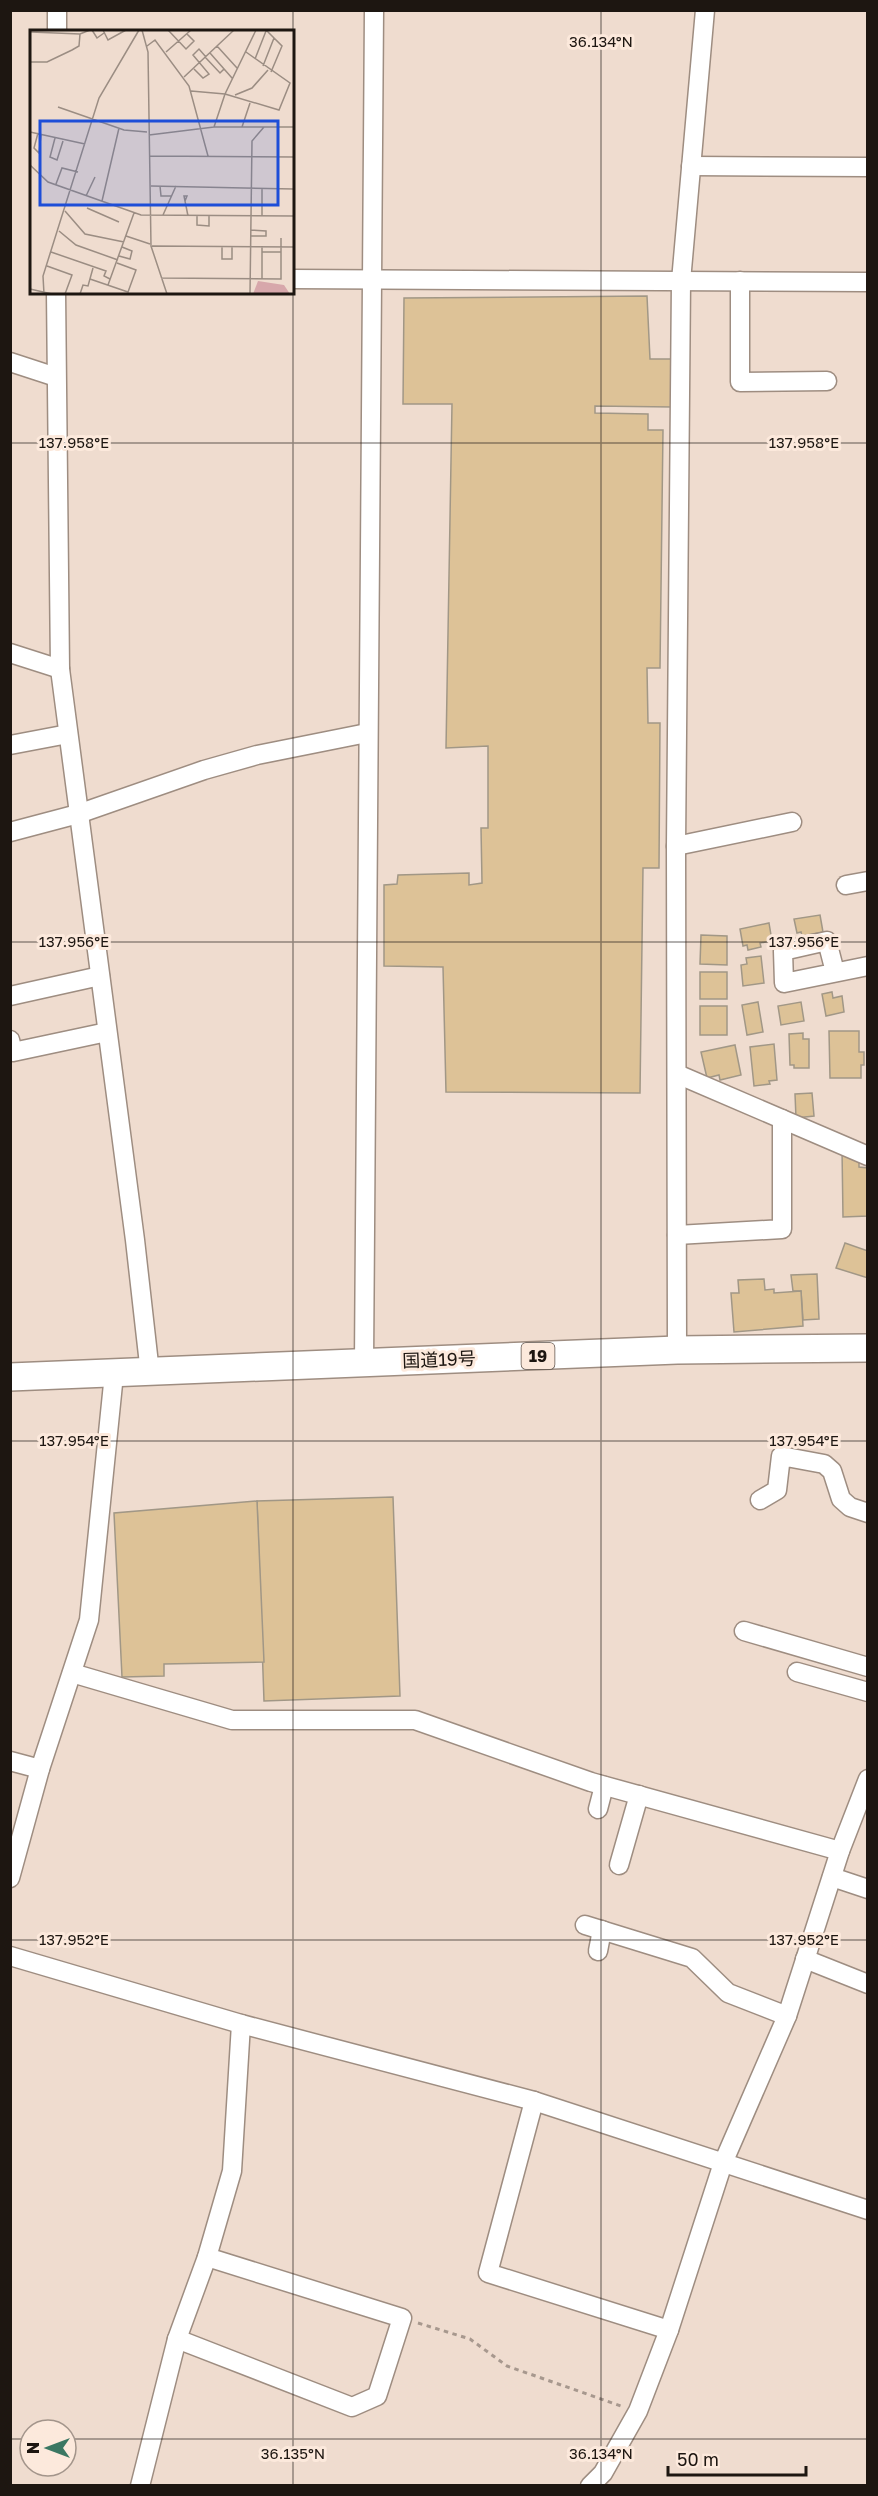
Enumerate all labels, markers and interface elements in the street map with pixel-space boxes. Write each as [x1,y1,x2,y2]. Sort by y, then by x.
inset map [30,30,294,294]
text: 36.134°N [569,32,633,50]
text: 137.958°E [39,433,109,451]
text: 137.958°E [769,433,839,451]
text: 137.956°E [39,932,109,950]
text: 137.956°E [769,932,839,950]
road number: 19 [522,1343,554,1369]
street label: 国道19号 [402,1347,476,1371]
text: 137.954°E [39,1431,109,1449]
text: 137.954°E [769,1431,839,1449]
text: 137.952°E [39,1930,109,1948]
text: 137.952°E [769,1930,839,1948]
north arrow [18,2418,78,2478]
scale bar [668,2439,806,2477]
text: N [23,2442,43,2454]
text: 36.135°N [261,2444,325,2462]
text: 36.134°N [569,2444,633,2462]
text: 50 m [677,2448,719,2470]

